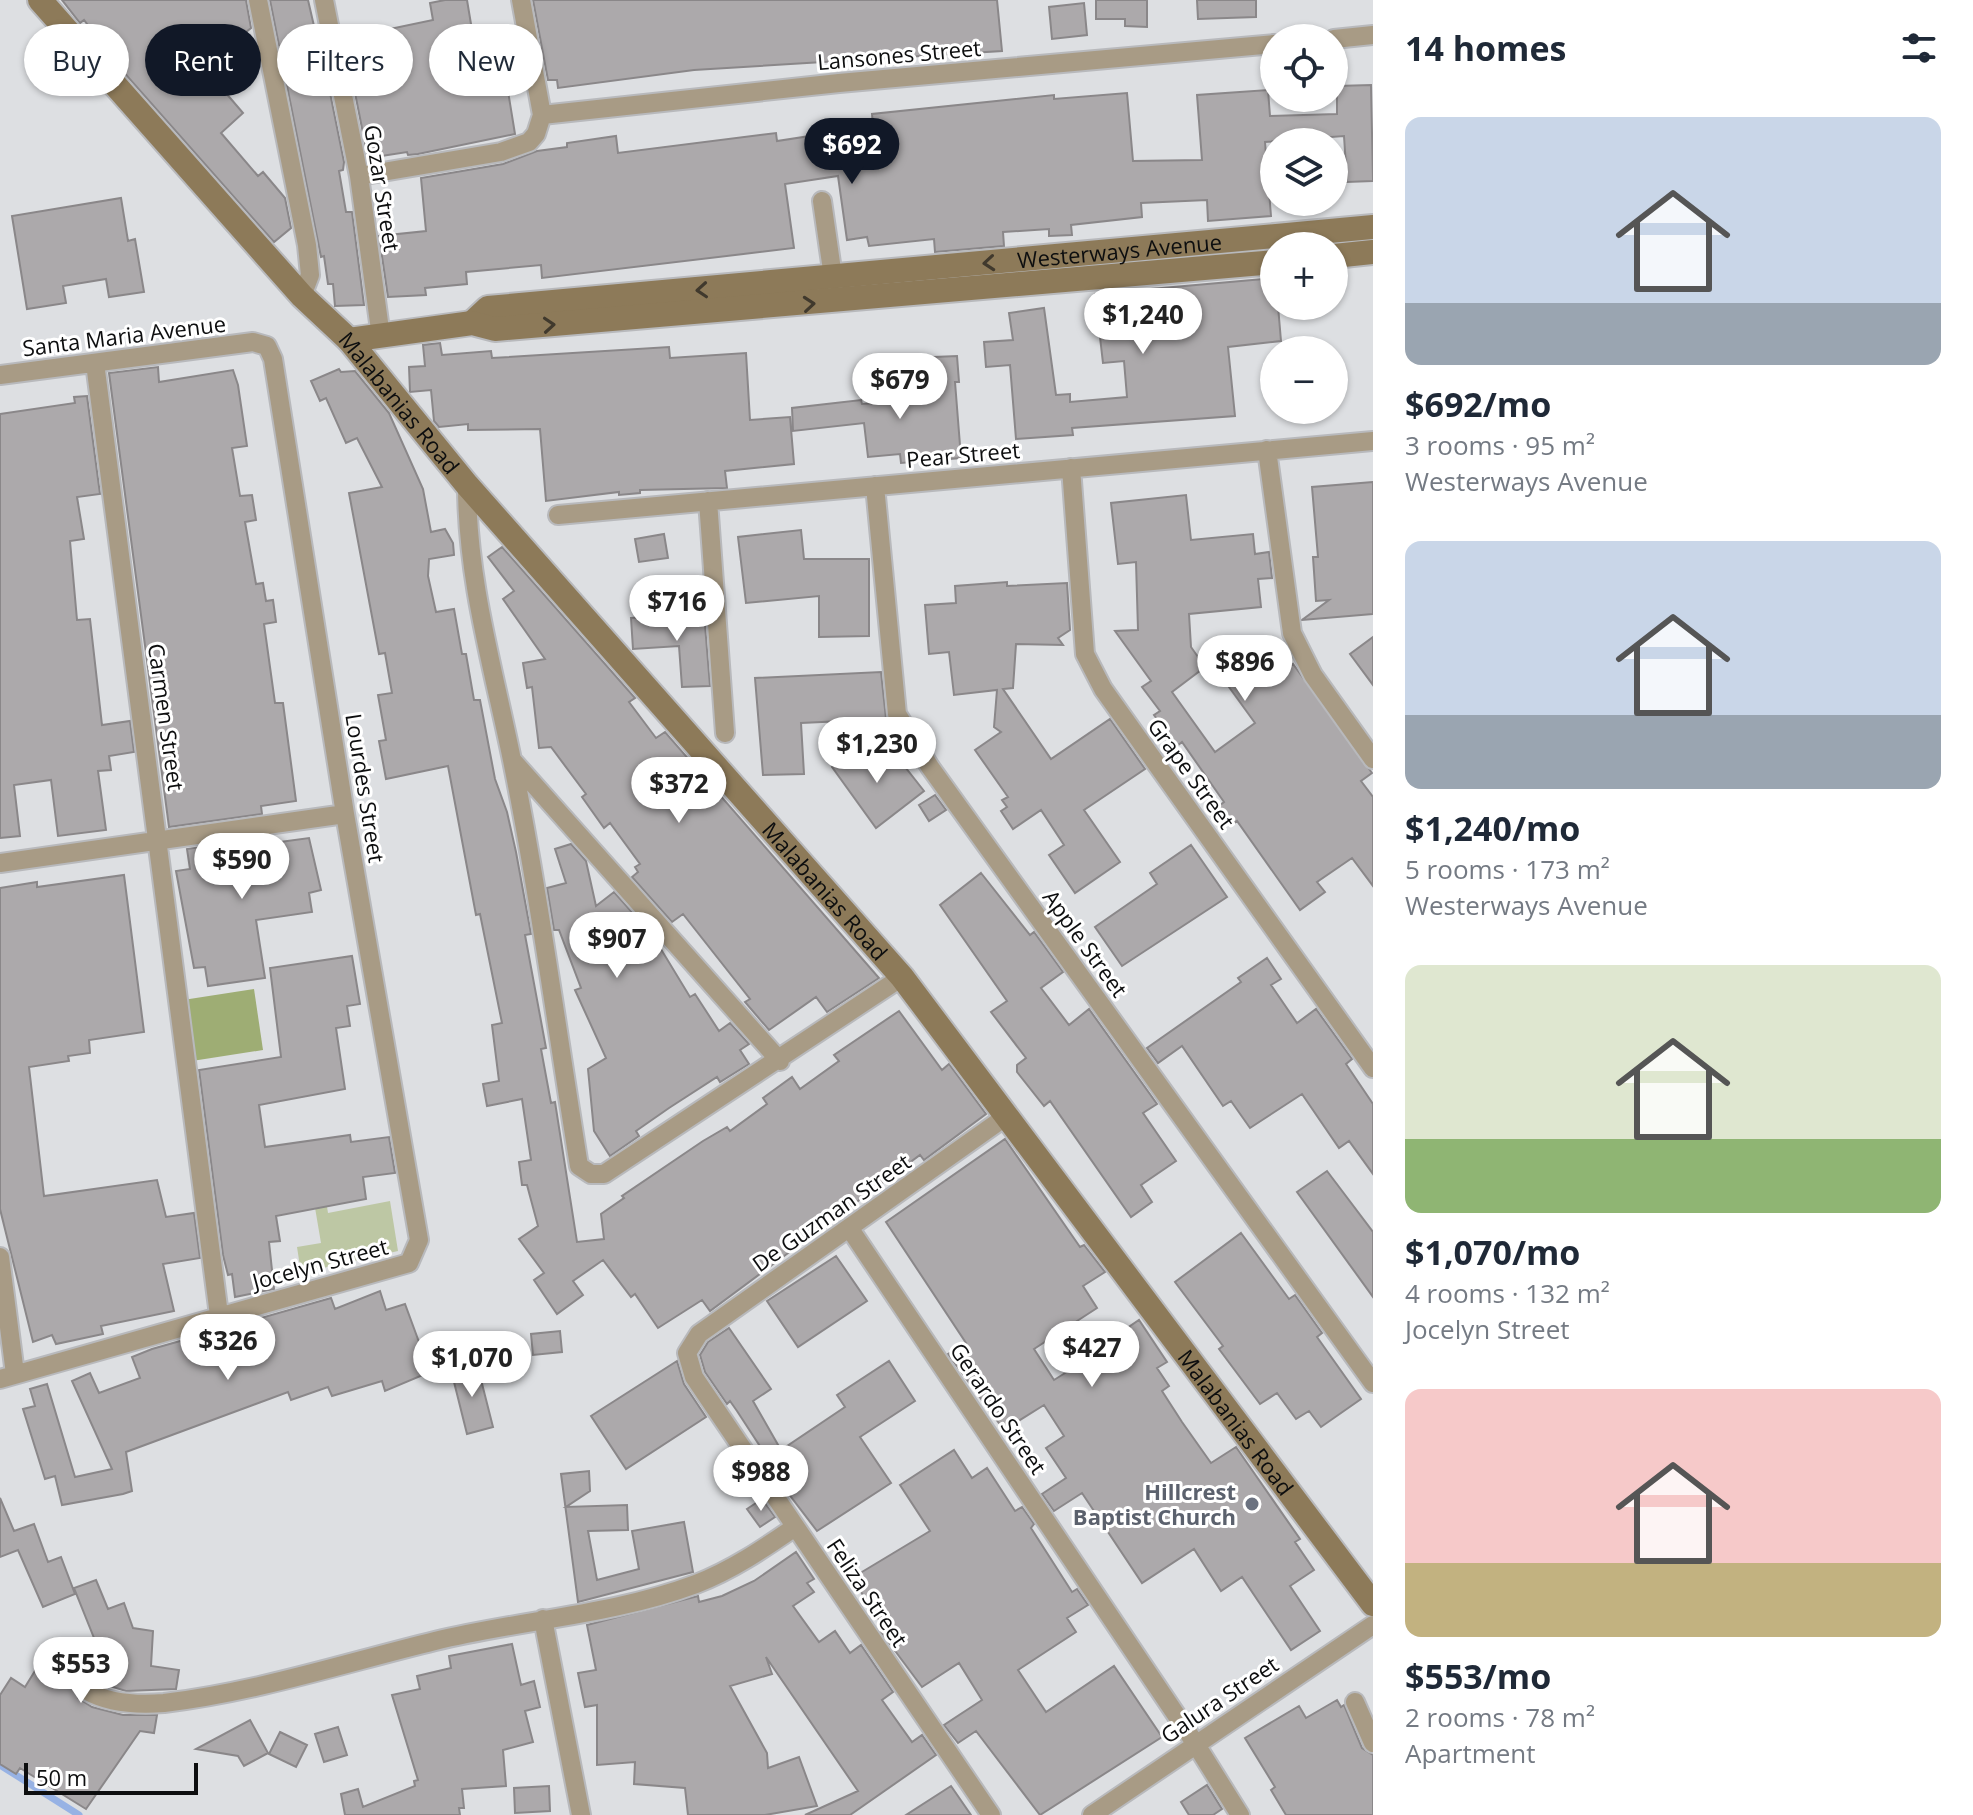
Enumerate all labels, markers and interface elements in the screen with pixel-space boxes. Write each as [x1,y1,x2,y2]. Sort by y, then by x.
chip: Buy [24,24,129,96]
chip: Rent [145,24,261,96]
chip: Filters [277,24,413,96]
chip: New [429,24,543,96]
map controls [1260,24,1348,424]
button: locate [1260,24,1348,112]
text: 14 homes [1405,25,1566,71]
icon: filters [1897,26,1941,70]
street label: Lansones Street [816,32,982,76]
pin: $692 [805,118,899,186]
street label: Gozar Street [358,122,408,254]
text: $692 [822,126,882,162]
button: layers [1260,128,1348,216]
icon: home [1601,169,1745,313]
street label: Westerways Avenue [1016,226,1223,275]
button: + [1260,232,1348,320]
one-way arrow [982,254,995,271]
one-way arrow [695,281,708,298]
pin: $1,240 [1078,288,1208,356]
one-way arrow [802,296,815,313]
text: $1,240 [1102,296,1184,332]
street label: Santa Maria Avenue [21,308,227,362]
one-way arrow [543,317,556,334]
street label: Malabanias Road [333,325,467,480]
button: − [1260,336,1348,424]
pin: $679 [853,353,947,421]
text: $679 [870,361,930,397]
text: $692/mo [1405,381,1551,427]
text: 3 rooms · 95 m² [1405,427,1595,463]
street label: Pear Street [905,434,1021,474]
text: Westerways Avenue [1405,463,1648,499]
pin: $716 [630,575,724,643]
text: $716 [647,583,707,619]
icon: home [1601,593,1745,737]
pin: $896 [1198,635,1292,703]
street label: Carmen Street [142,641,192,793]
text: $896 [1215,643,1275,679]
street label: Lourdes Street [339,711,393,865]
street label: Grape Street [1142,712,1242,835]
pin: $1,230 [812,717,942,785]
text: $1,230 [836,725,918,761]
pin: $372 [632,757,726,825]
text: $372 [649,765,709,801]
text: $1,240/mo [1405,805,1580,851]
street label: Malabanias Road [756,815,895,966]
pin: $590 [195,833,289,901]
text: $590 [212,841,272,877]
text: 5 rooms · 173 m² [1405,851,1610,887]
street label: Apple Street [1037,883,1135,1003]
text: Westerways Avenue [1405,887,1648,923]
pin: $907 [570,912,664,980]
text: $907 [587,920,647,956]
icon: home [1601,1017,1745,1161]
street label: De Guzman Street [746,1146,916,1278]
text: $1,070/mo [1405,1229,1580,1275]
street label: Jocelyn Street [247,1230,391,1296]
text: 4 rooms · 132 m² [1405,1275,1610,1311]
text: Jocelyn Street [1405,1311,1570,1347]
pin: $326 [181,1314,275,1382]
pin: $427 [1045,1321,1139,1389]
text: $326 [198,1322,258,1358]
text: $427 [1062,1329,1122,1365]
pin: $1,070 [407,1331,537,1399]
street label: Gerardo Street [944,1336,1054,1480]
text: $1,070 [431,1339,513,1375]
street label: Malabanias Road [1172,1343,1301,1501]
icon: home [1601,1441,1745,1585]
pin: $988 [714,1445,808,1513]
text: $988 [731,1453,791,1489]
place label: Hillcrest Baptist Church [1073,1476,1236,1531]
marker: Hillcrest Baptist Church [1243,1495,1261,1513]
street label: Feliza Street [821,1532,915,1652]
pin: $553 [34,1637,128,1705]
text: $553 [51,1645,111,1681]
street label: Galura Street [1154,1649,1284,1749]
text: $553/mo [1405,1653,1551,1699]
text: 2 rooms · 78 m² [1405,1699,1595,1735]
text: Apartment [1405,1735,1536,1771]
scale bar [24,1759,198,1795]
text: 50 m [36,1762,87,1792]

